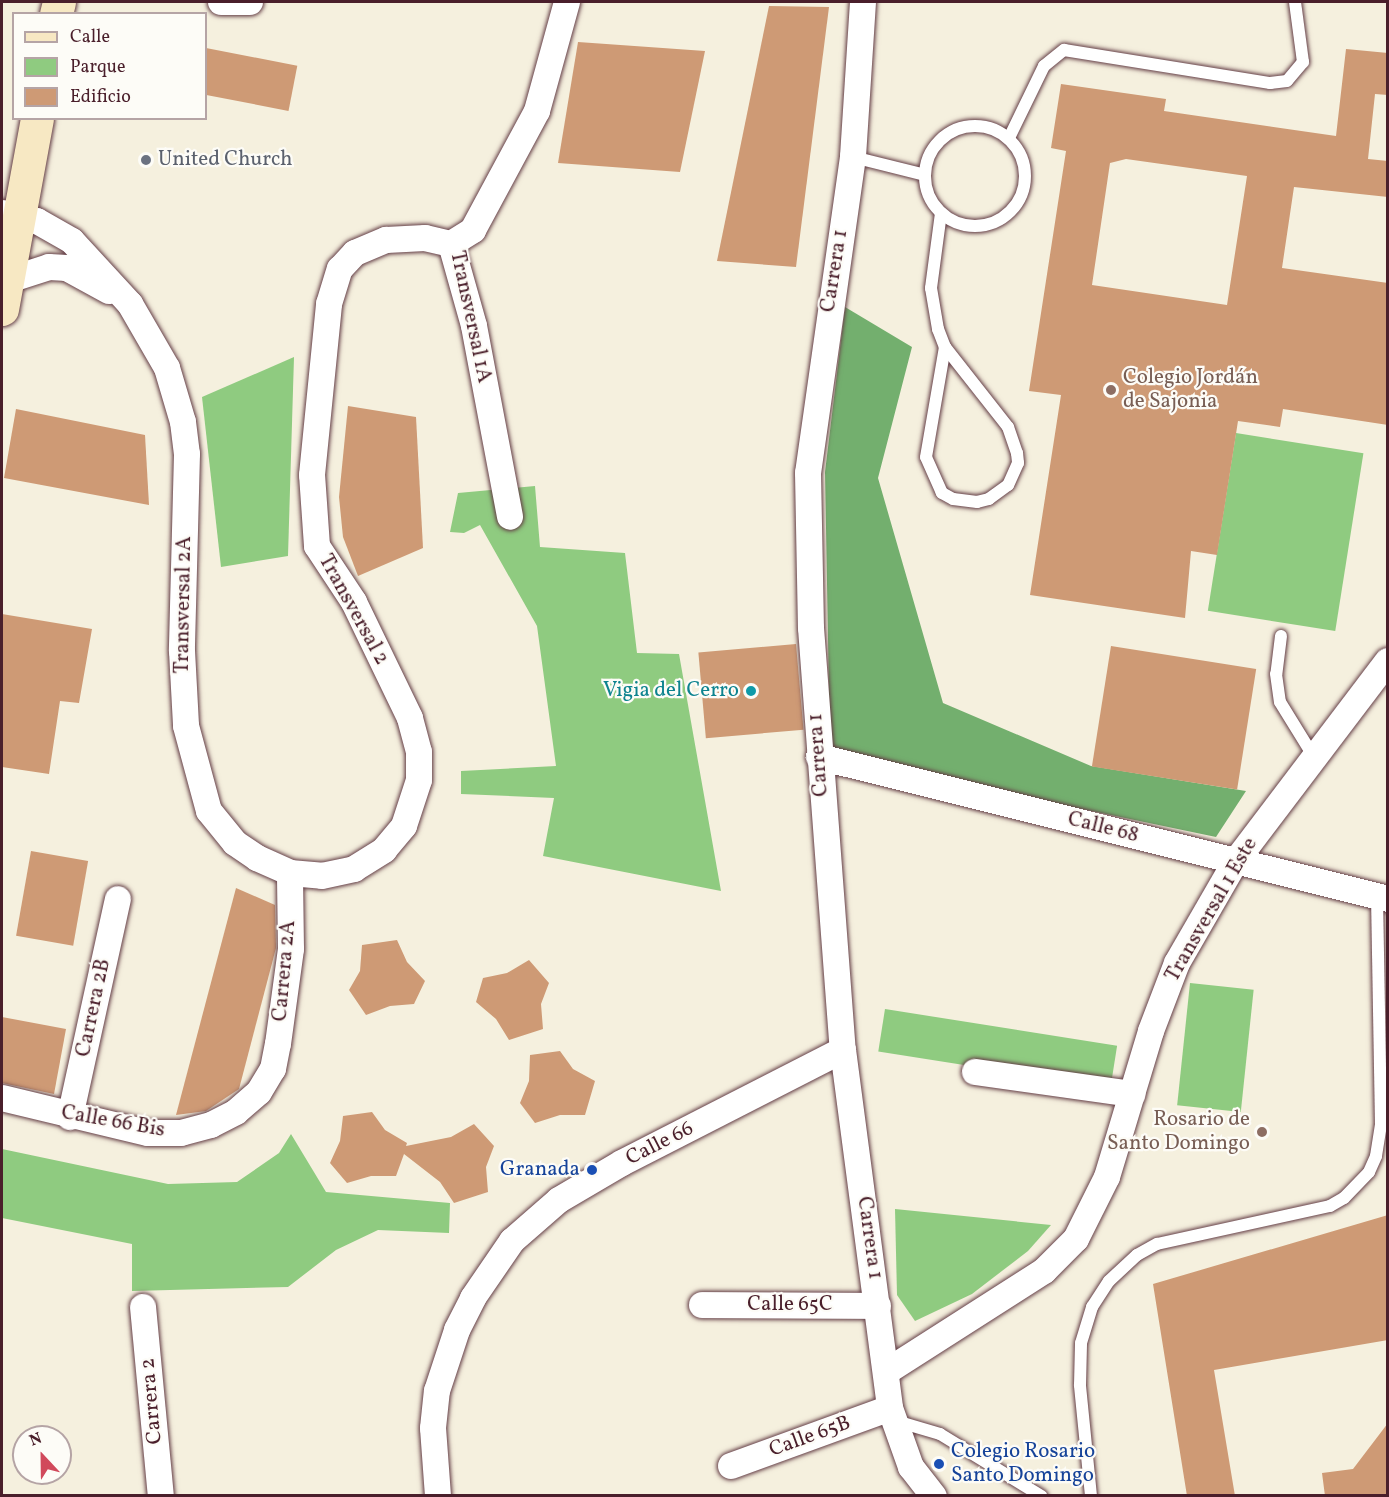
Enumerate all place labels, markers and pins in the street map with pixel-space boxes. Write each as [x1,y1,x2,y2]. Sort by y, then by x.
place label: United Church [158,147,292,173]
marker: United Church [139,153,153,167]
place label: Colegio Jordán de Sajonia [1123,365,1258,415]
marker: Colegio Jordán de Sajonia [1104,383,1118,397]
place label: Vigia del Cerro [603,678,739,704]
marker: Vigia del Cerro [744,684,758,698]
place label: Rosario de Santo Domingo [1107,1107,1250,1157]
marker: Rosario de Santo Domingo [1255,1125,1269,1139]
place label: Granada [500,1157,580,1183]
marker: Granada [585,1163,599,1177]
place label: Colegio Rosario Santo Domingo [951,1439,1095,1489]
marker: Colegio Rosario Santo Domingo [932,1457,946,1471]

